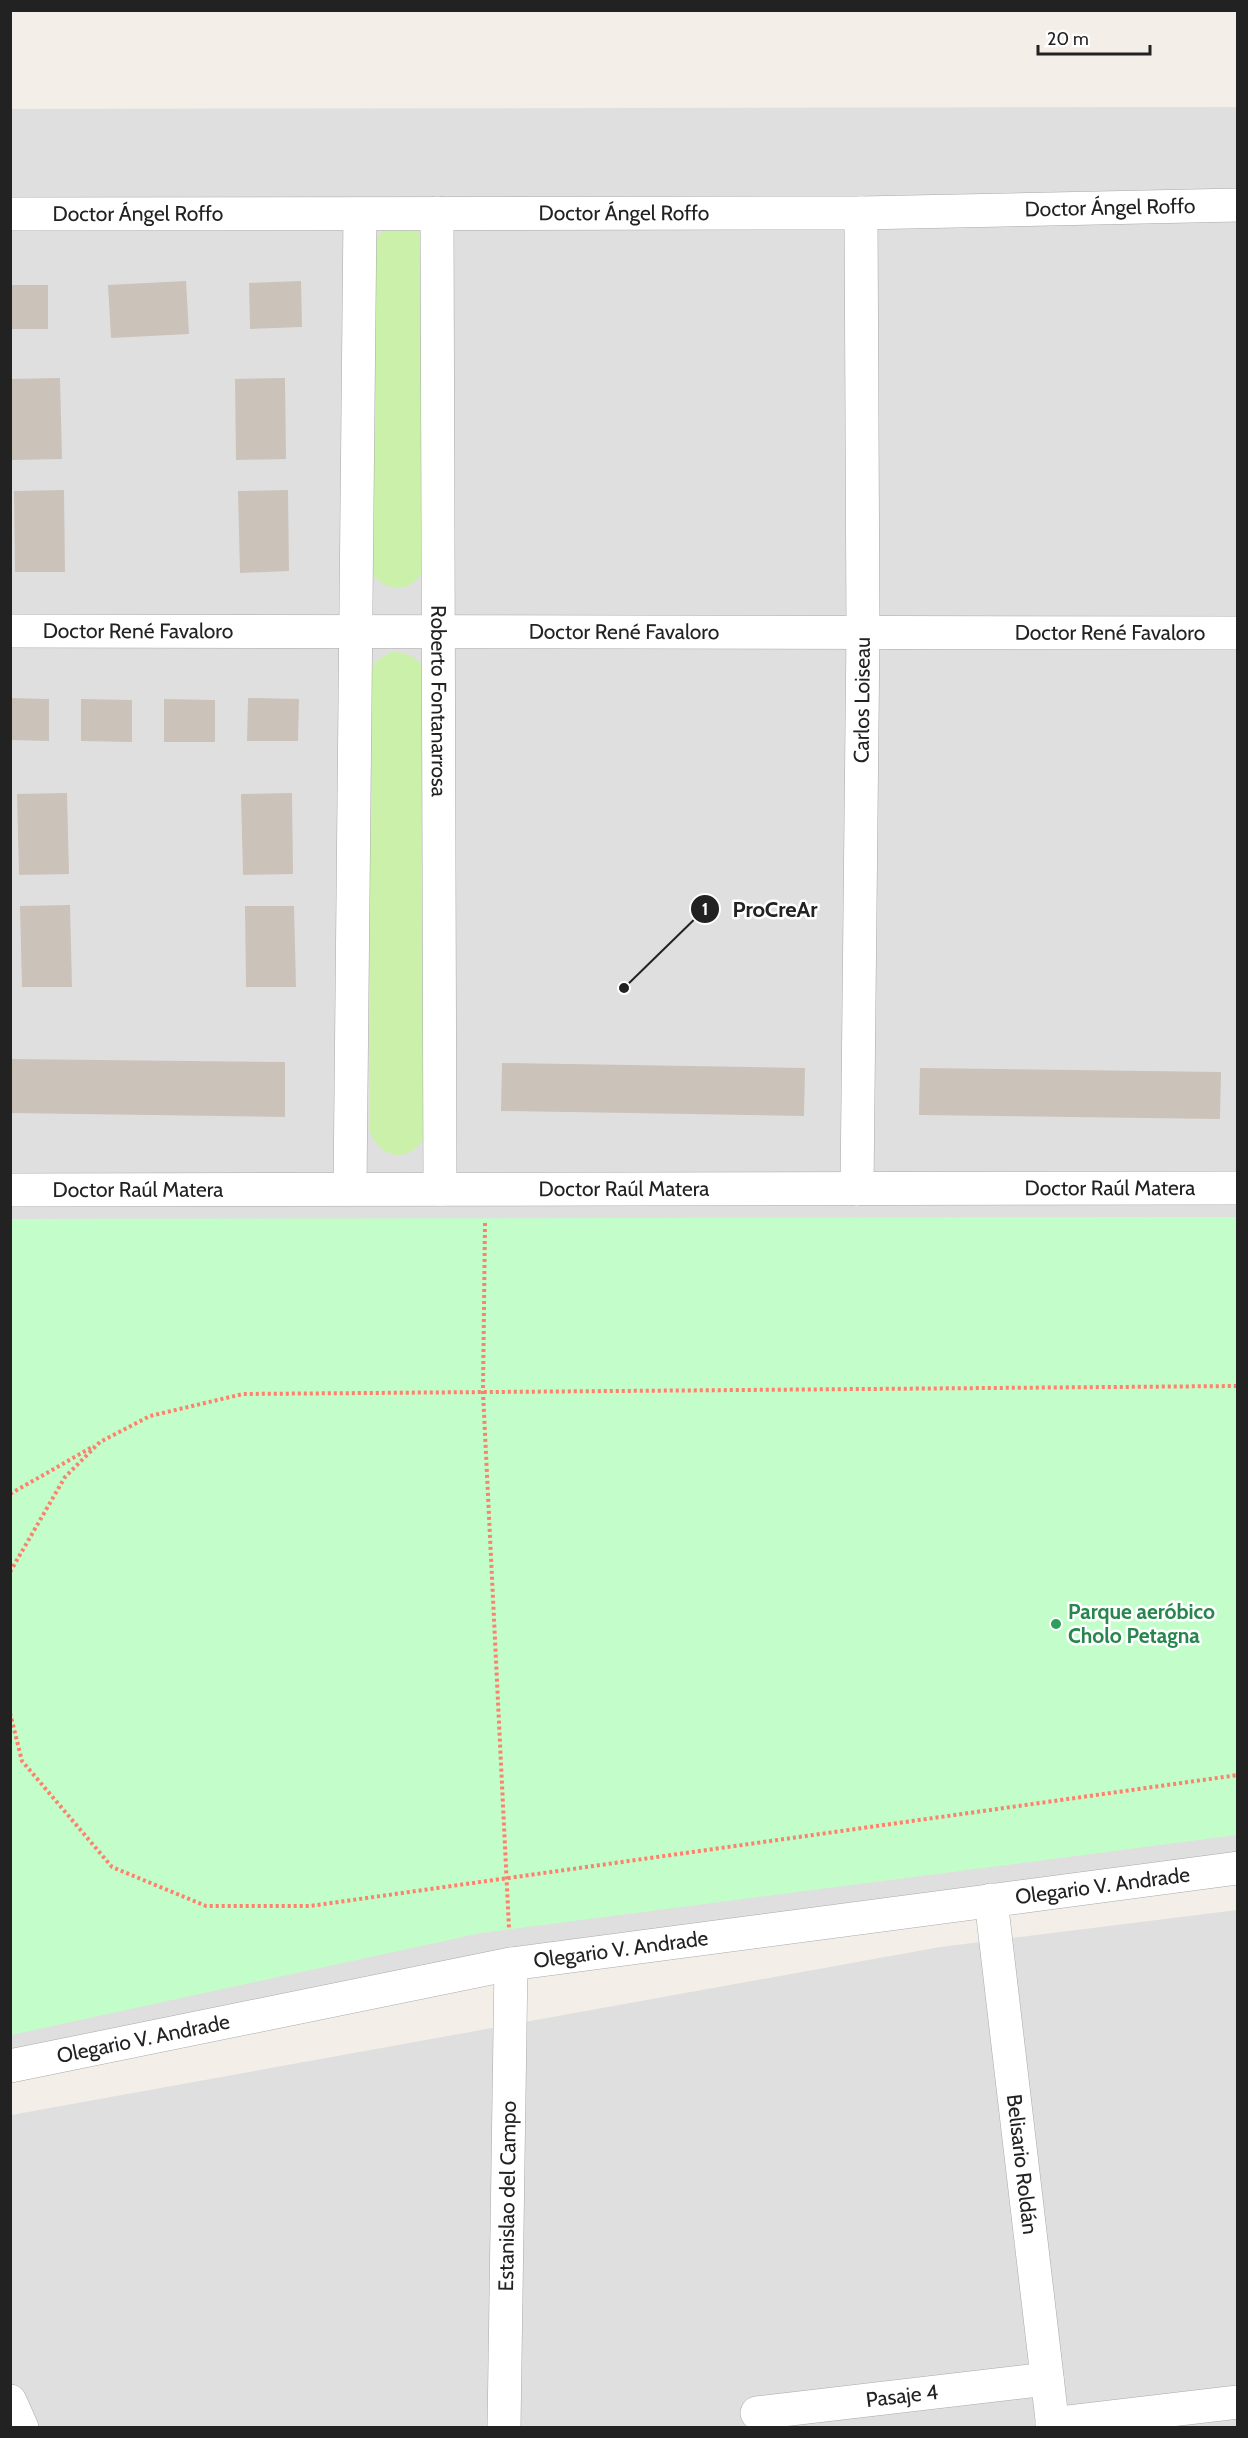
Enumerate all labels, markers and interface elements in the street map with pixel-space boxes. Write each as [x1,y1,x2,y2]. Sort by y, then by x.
scale bar [1038,18,1150,56]
text: 20 m [1047,28,1089,50]
street label: Doctor Ángel Roffo [1024,193,1196,222]
street label: Doctor Ángel Roffo [539,200,709,225]
street label: Doctor Ángel Roffo [53,201,223,226]
street label: Roberto Fontanarrosa [426,605,452,797]
street label: Doctor René Favaloro [43,618,233,643]
street label: Doctor René Favaloro [529,619,719,644]
street label: Doctor René Favaloro [1015,620,1205,645]
street label: Carlos Loiseau [849,637,875,763]
callout: ProCreAr [690,889,829,929]
text: ProCreAr [733,896,818,923]
text: 1 [702,898,708,920]
street label: Doctor Raúl Matera [1025,1175,1195,1200]
street label: Doctor Raúl Matera [539,1176,709,1201]
street label: Doctor Raúl Matera [53,1177,223,1202]
place label: Parque aeróbico Cholo Petagna [1068,1599,1215,1648]
marker: Parque aeróbico Cholo Petagna [1049,1617,1063,1631]
street label: Olegario V. Andrade [1014,1861,1192,1909]
street label: Olegario V. Andrade [532,1925,710,1973]
street label: Olegario V. Andrade [54,2009,232,2068]
street label: Belisario Roldán [1002,2093,1043,2236]
street label: Estanislao del Campo [493,2101,521,2291]
street label: Pasaje 4 [864,2379,940,2412]

